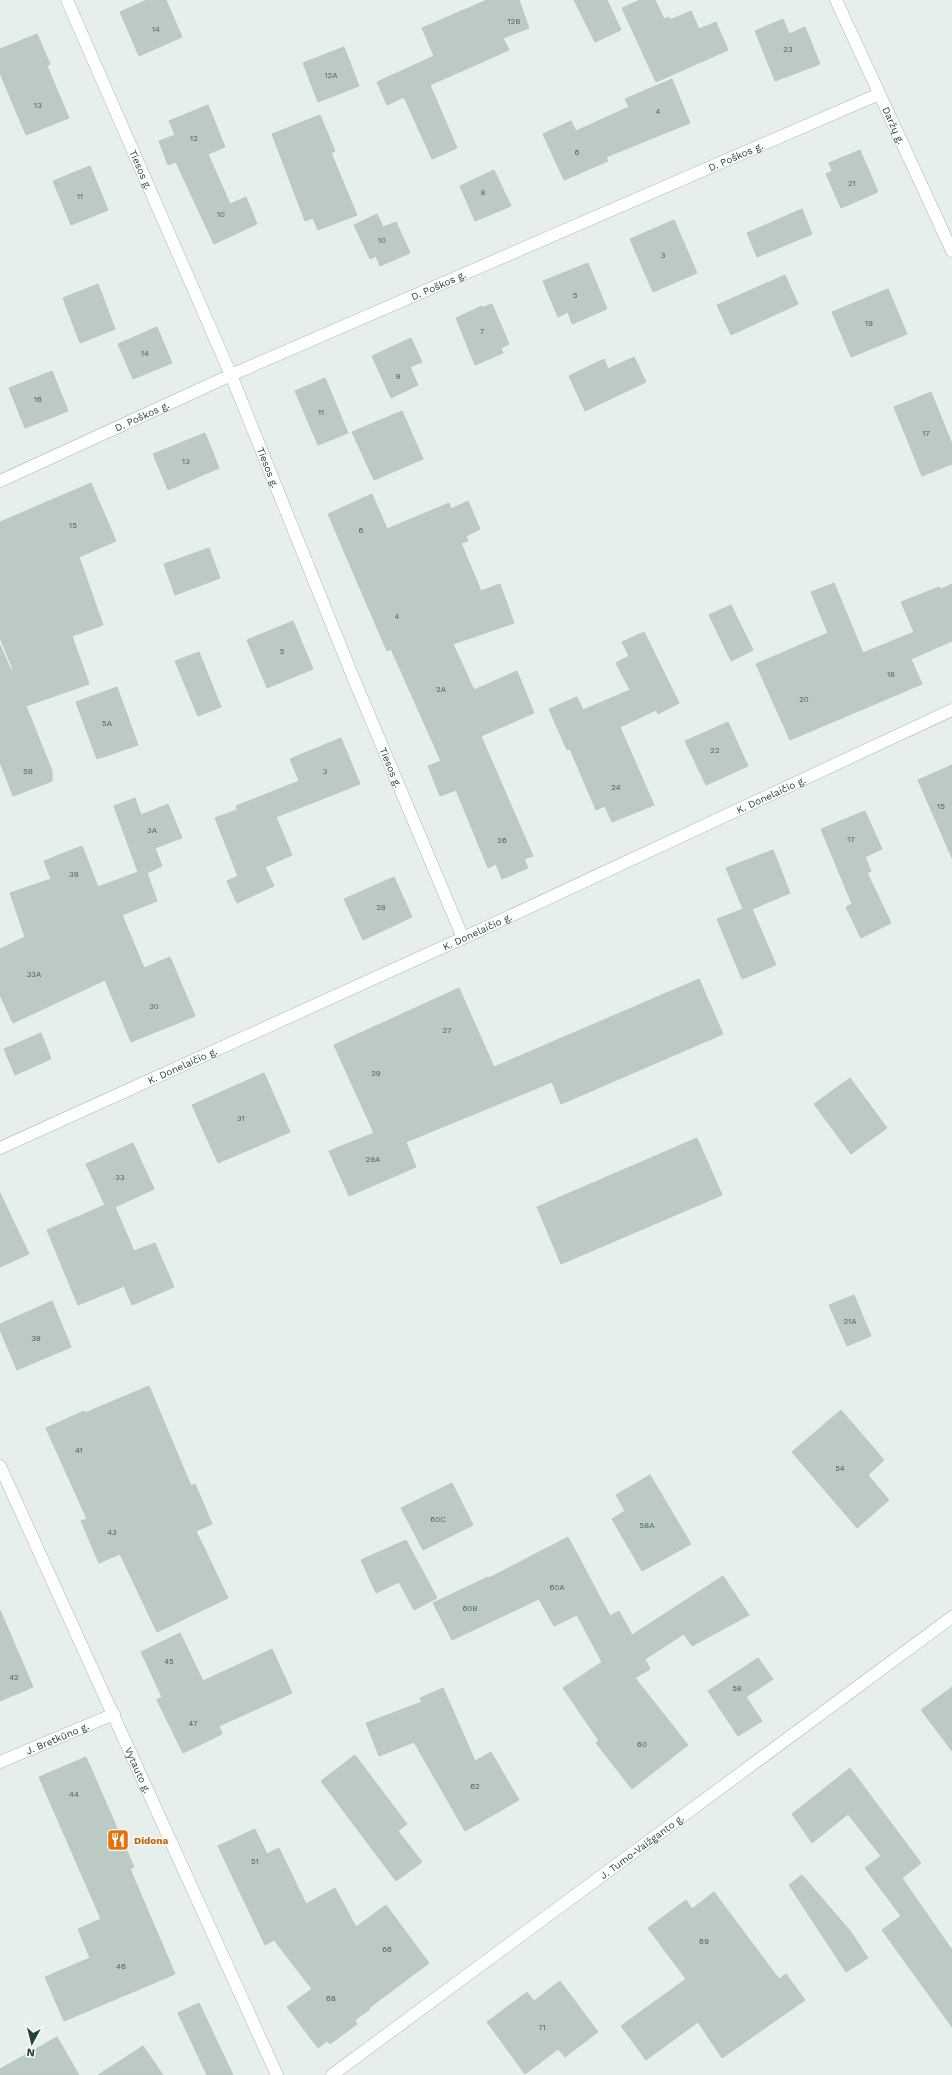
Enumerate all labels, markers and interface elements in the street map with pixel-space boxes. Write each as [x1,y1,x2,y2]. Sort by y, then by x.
house number: 12B [507,17,521,26]
house number: 14 [152,25,160,34]
house number: 23 [783,45,793,54]
house number: 12A [324,71,338,80]
house number: 13 [34,101,42,110]
street label: Daržų g. [880,105,907,146]
house number: 4 [656,107,661,116]
house number: 12 [190,134,198,143]
street label: D. Poškos g. [707,140,765,173]
street label: Tiesos g. [127,148,154,191]
house number: 6 [575,148,580,157]
house number: 21 [848,179,856,188]
house number: 8 [481,188,486,197]
house number: 11 [77,192,83,201]
house number: 10 [217,210,225,219]
house number: 10 [378,236,386,245]
house number: 3 [661,251,666,260]
street label: D. Poškos g. [409,269,467,302]
house number: 5 [573,291,578,300]
house number: 19 [865,319,873,328]
house number: 7 [480,327,485,336]
house number: 14 [141,349,149,358]
house number: 9 [396,372,401,381]
house number: 16 [34,395,42,404]
street label: D. Poškos g. [113,399,171,434]
house number: 11 [318,408,324,417]
house number: 17 [922,429,930,438]
street label: Tiesos g. [255,446,281,489]
house number: 13 [182,457,190,466]
house number: 15 [69,521,77,530]
house number: 6 [359,526,364,535]
house number: 4 [395,612,400,621]
house number: 5 [280,647,285,656]
house number: 18 [887,670,895,679]
house number: 2A [436,685,447,694]
house number: 20 [799,695,809,704]
house number: 5A [102,719,113,728]
street label: Tiesos g. [377,746,404,789]
house number: 22 [710,746,720,755]
house number: 5B [23,767,33,776]
house number: 3 [323,767,328,776]
street label: K. Donelaičio g. [735,774,807,816]
house number: 24 [611,783,621,792]
house number: 15 [937,802,945,811]
house number: 3A [147,826,158,835]
house number: 17 [847,835,855,844]
house number: 26 [497,836,507,845]
house number: 3B [69,870,79,879]
house number: 28 [376,903,386,912]
street label: K. Donelaičio g. [441,911,514,953]
house number: 33A [27,970,42,979]
house number: 30 [149,1002,159,1011]
house number: 27 [443,1026,452,1035]
street label: K. Donelaičio g. [146,1045,219,1086]
house number: 29 [371,1069,381,1078]
house number: 31 [237,1114,245,1123]
house number: 29A [366,1155,381,1164]
house number: 33 [115,1173,125,1182]
house number: 21A [843,1317,857,1326]
house number: 39 [31,1334,41,1343]
house number: 41 [75,1446,83,1455]
house number: 54 [835,1464,845,1473]
house number: 60C [430,1515,446,1524]
house number: 58A [640,1521,655,1530]
house number: 43 [107,1528,117,1537]
house number: 60A [549,1583,565,1592]
house number: 60B [462,1604,478,1613]
house number: 45 [164,1657,174,1666]
house number: 42 [9,1673,19,1682]
house number: 58 [732,1684,742,1693]
house number: 47 [189,1719,198,1728]
street label: J. Bretkūno g. [24,1720,90,1757]
house number: 60 [637,1740,647,1749]
street label: Vytauto g. [123,1746,153,1795]
house number: 62 [470,1782,480,1791]
house number: 44 [69,1790,79,1799]
street label: J. Tumo-Vaižganto g. [598,1812,686,1881]
restaurant icon: Didona [105,1827,131,1853]
place label: Didona [134,1835,169,1846]
house number: 51 [251,1857,259,1866]
house number: 69 [699,1937,709,1946]
house number: 66 [382,1945,392,1954]
house number: 46 [116,1962,126,1971]
house number: 68 [326,1994,336,2003]
north arrow [12,2023,52,2063]
house number: 71 [538,2023,546,2032]
text: N [26,2045,36,2059]

